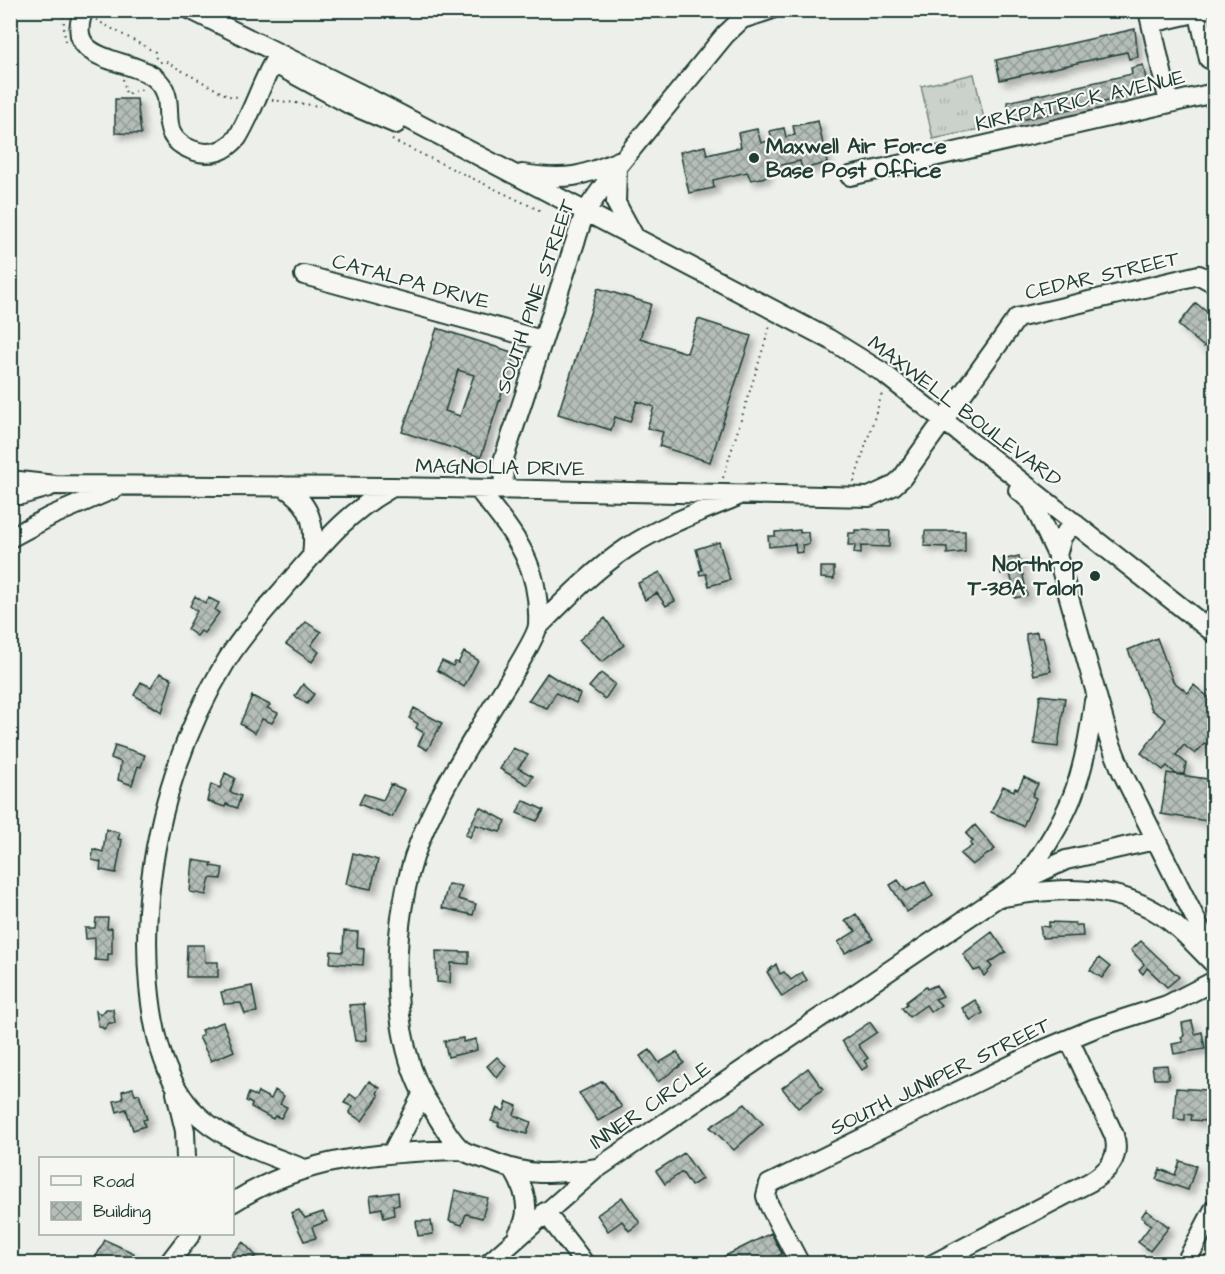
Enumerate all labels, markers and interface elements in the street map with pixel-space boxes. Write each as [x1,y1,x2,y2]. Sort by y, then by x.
street label: KIRKPATRICK AVENUE [973,62,1188,139]
place label: Maxwell Air Force Base Post Office [766,132,947,185]
marker: Maxwell Air Force Base Post Office [747,151,761,165]
street label: SOUTH PINE STREET [489,194,583,397]
street label: CEDAR STREET [1022,243,1183,307]
street label: CATALPA DRIVE [329,247,493,317]
street label: MAXWELL BOULEVARD [862,329,1068,494]
street label: MAGNOLIA DRIVE [415,452,586,483]
place label: Northrop T-38A Talon [967,550,1083,603]
marker: Northrop T-38A Talon [1088,569,1102,583]
street label: SOUTH JUNIPER STREET [825,1010,1056,1142]
street label: INNER CIRCLE [584,1054,717,1157]
legend [39,1157,234,1235]
text: Road [93,1169,134,1194]
text: Building [93,1199,151,1225]

